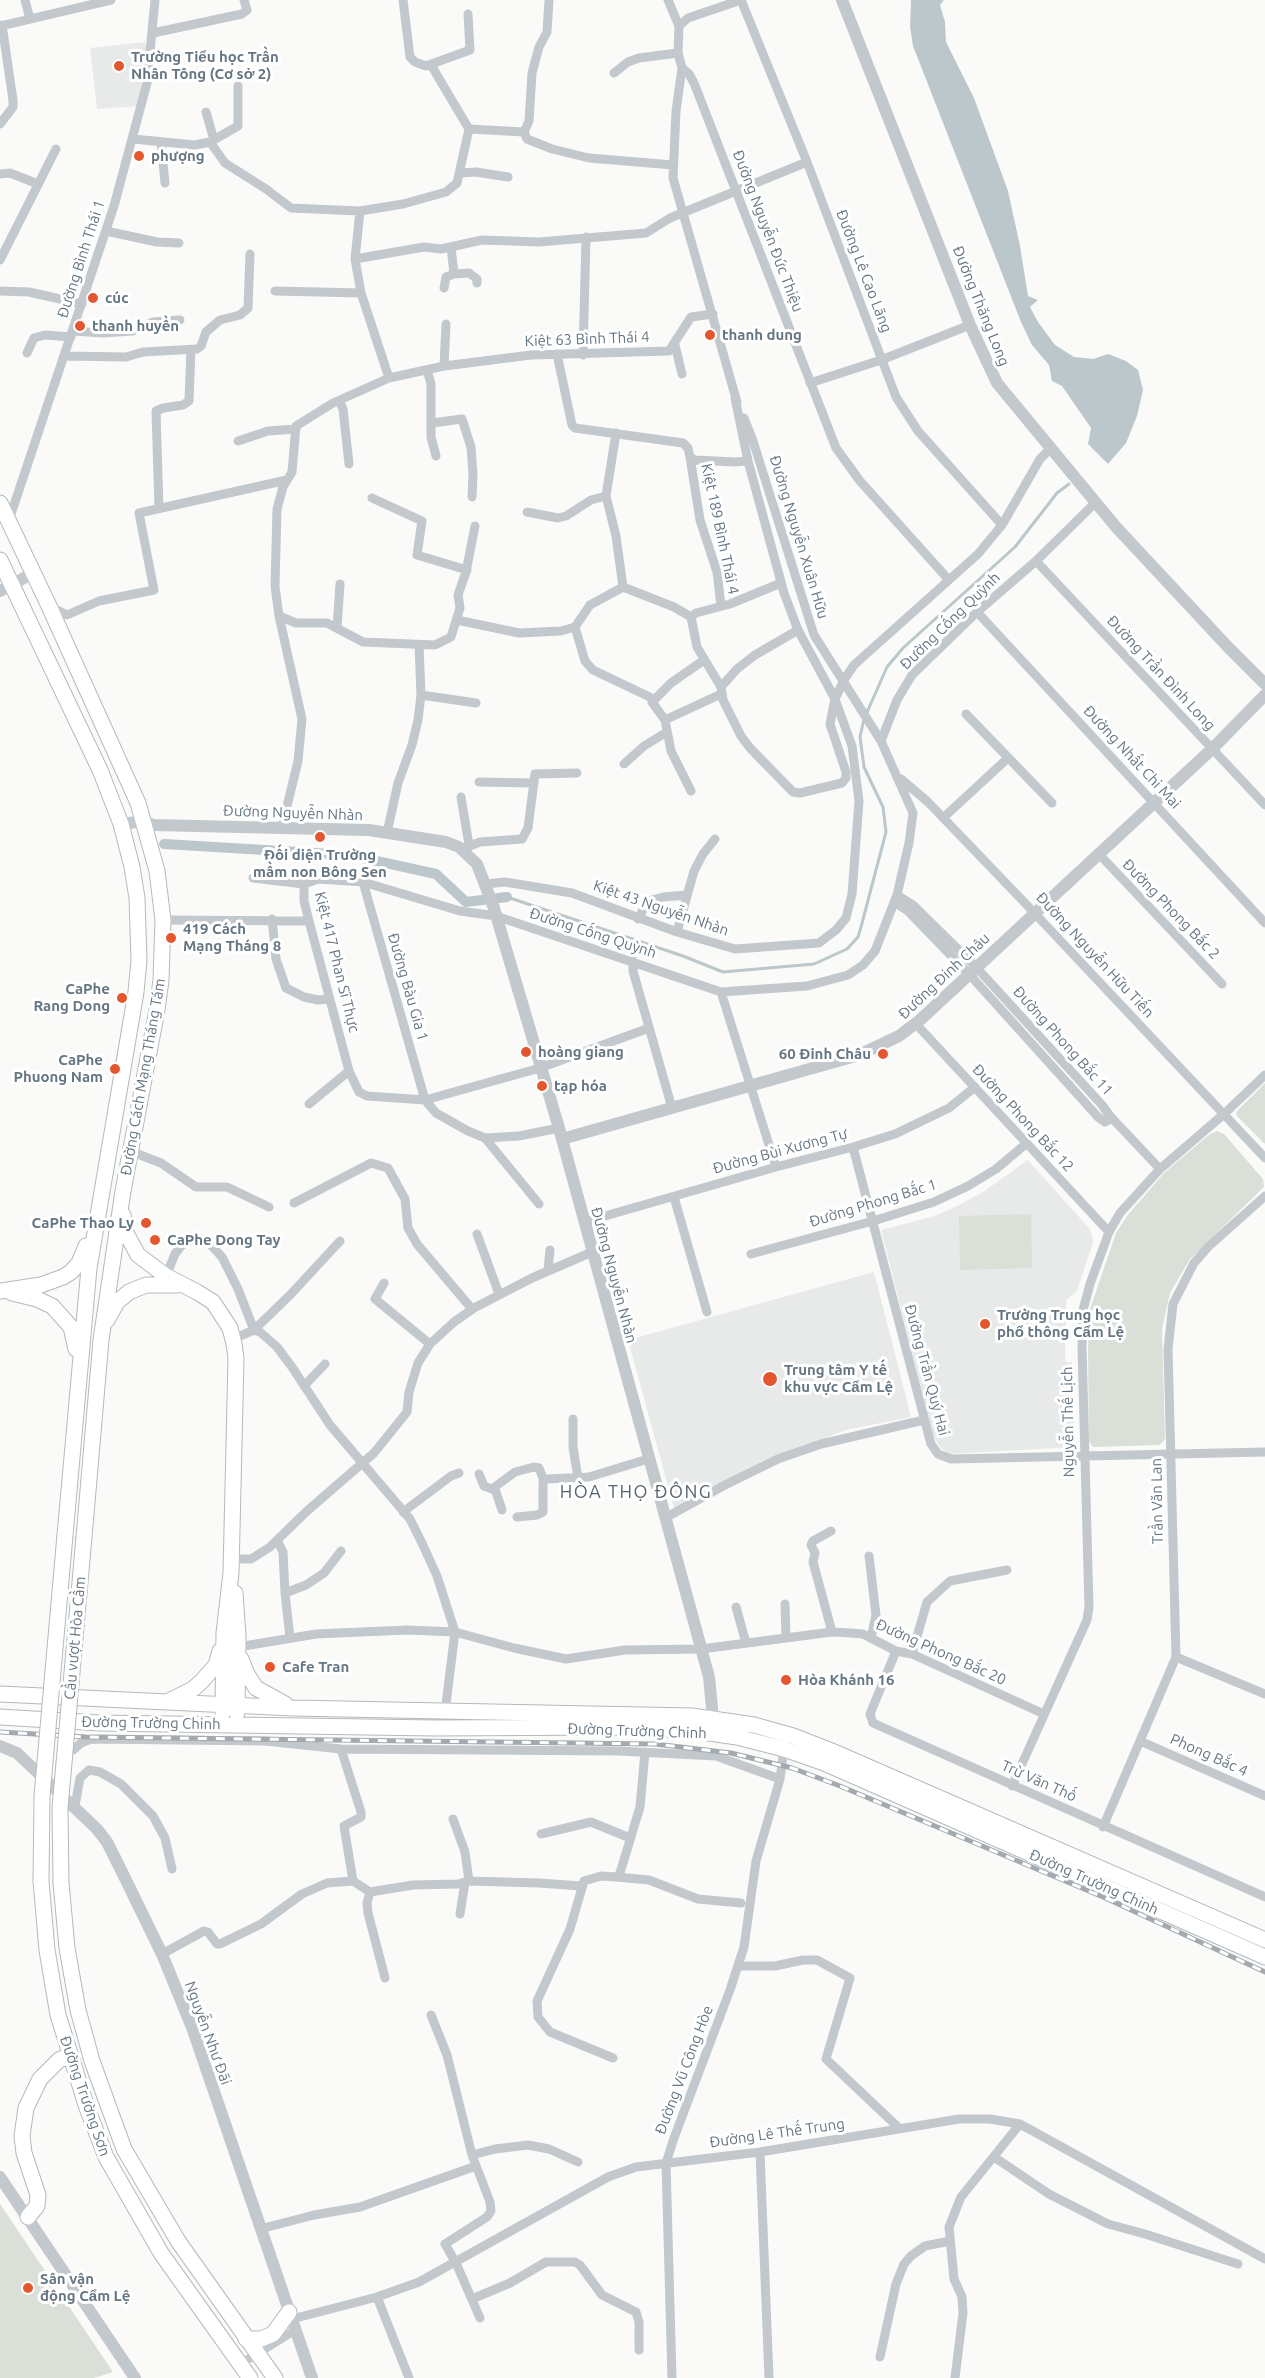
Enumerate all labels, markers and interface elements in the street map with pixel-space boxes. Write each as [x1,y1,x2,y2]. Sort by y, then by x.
place label: Trường Tiểu học Trần Nhân Tông (Cơ sở 2) [131,48,279,83]
marker: Trường Tiểu học Trần Nhân Tông (Cơ sở 2) [112,59,126,73]
place label: phượng [151,147,205,165]
street label: Đường Nguyễn Đức Thiệu [729,148,807,314]
marker: phượng [132,149,146,163]
street label: Đường Bình Thái 1 [53,198,109,320]
street label: Đường Lê Cao Lãng [832,207,896,335]
street label: Đường Thăng Long [949,243,1013,369]
place label: cúc [105,289,129,307]
marker: cúc [86,291,100,305]
place label: thanh huyền [92,317,179,335]
marker: thanh huyền [73,319,87,333]
place label: thanh dung [722,326,802,344]
street label: Kiệt 63 Bình Thái 4 [524,328,650,350]
marker: thanh dung [703,328,717,342]
street label: Đường Nguyễn Xuân Hữu [766,453,832,621]
street label: Kiệt 189 Bình Thái 4 [697,462,743,596]
street label: Đường Cống Quỳnh [896,569,1004,673]
street label: Đường Trần Đình Long [1103,612,1219,734]
street label: Đường Nhất Chi Mai [1080,702,1184,812]
street label: Đường Nguyễn Nhàn [223,802,363,824]
marker: Đối diện Trường mầm non Bông Sen [313,830,327,844]
place label: Đối diện Trường mầm non Bông Sen [253,846,387,881]
street label: Đường Phong Bắc 2 [1119,855,1223,963]
street label: Kiệt 43 Nguyễn Nhàn [591,876,731,940]
street label: Đường Nguyễn Hữu Tiến [1032,889,1158,1021]
street label: Kiệt 417 Phan Sĩ Thực [311,890,363,1034]
street label: Đường Cống Quỳnh [527,904,659,962]
place label: 419 Cách Mạng Tháng 8 [183,920,281,955]
street label: Đường Đinh Châu [895,929,993,1023]
marker: 419 Cách Mạng Tháng 8 [164,931,178,945]
street label: Đường Bàu Gia 1 [384,931,432,1043]
street label: Đường Cách Mạng Tháng Tám [117,977,169,1177]
place label: CaPhe Rang Dong [34,980,110,1015]
street label: Đường Phong Bắc 11 [1009,983,1117,1099]
marker: CaPhe Rang Dong [115,991,129,1005]
place label: hoàng giang [538,1043,624,1061]
marker: hoàng giang [519,1045,533,1059]
place label: 60 Đinh Châu [779,1045,871,1063]
marker: 60 Đinh Châu [876,1047,890,1061]
place label: CaPhe Phuong Nam [13,1051,103,1086]
street label: Đường Phong Bắc 12 [968,1060,1078,1176]
marker: CaPhe Phuong Nam [108,1062,122,1076]
place label: tạp hóa [554,1077,607,1095]
marker: tạp hóa [535,1079,549,1093]
street label: Đường Bùi Xương Tự [711,1124,849,1178]
street label: Đường Phong Bắc 1 [807,1175,939,1231]
street label: Đường Nguyễn Nhàn [587,1205,641,1345]
place label: CaPhe Thao Ly [32,1214,134,1232]
marker: CaPhe Thao Ly [139,1216,153,1230]
place label: CaPhe Dong Tay [167,1231,280,1249]
marker: CaPhe Dong Tay [148,1233,162,1247]
street label: Đường Trần Quý Hai [901,1302,953,1438]
place label: Trường Trung học phổ thông Cẩm Lệ [997,1306,1124,1341]
marker: Trường Trung học phổ thông Cẩm Lệ [978,1317,992,1331]
place label: Trung tâm Y tế khu vực Cẩm Lệ [784,1361,893,1396]
street label: Nguyễn Thế Lịch [1058,1366,1078,1478]
marker: Trung tâm Y tế khu vực Cẩm Lệ [761,1370,779,1388]
street label: Trần Văn Lan [1147,1458,1167,1544]
district label: HÒA THỌ ĐÔNG [560,1481,712,1503]
street label: Cầu vượt Hòa Cầm [61,1576,89,1700]
street label: Đường Phong Bắc 20 [873,1615,1009,1689]
place label: Cafe Tran [282,1658,349,1676]
marker: Cafe Tran [263,1660,277,1674]
place label: Hòa Khánh 16 [798,1671,895,1689]
marker: Hòa Khánh 16 [779,1673,793,1687]
street label: Đường Trường Chinh [81,1713,221,1733]
street label: Đường Trường Chinh [567,1720,707,1742]
street label: Phong Bắc 4 [1167,1730,1251,1780]
street label: Trừ Văn Thố [999,1756,1079,1806]
street label: Đường Trường Chinh [1027,1845,1161,1919]
street label: Nguyễn Như Đãi [181,1979,235,2087]
street label: Đường Vũ Công Hòe [651,2003,717,2137]
street label: Đường Trường Sơn [56,2033,114,2159]
street label: Đường Lê Thế Trung [708,2115,846,2151]
place label: Sân vận động Cẩm Lệ [40,2270,131,2305]
marker: Sân vận động Cẩm Lệ [21,2281,35,2295]

